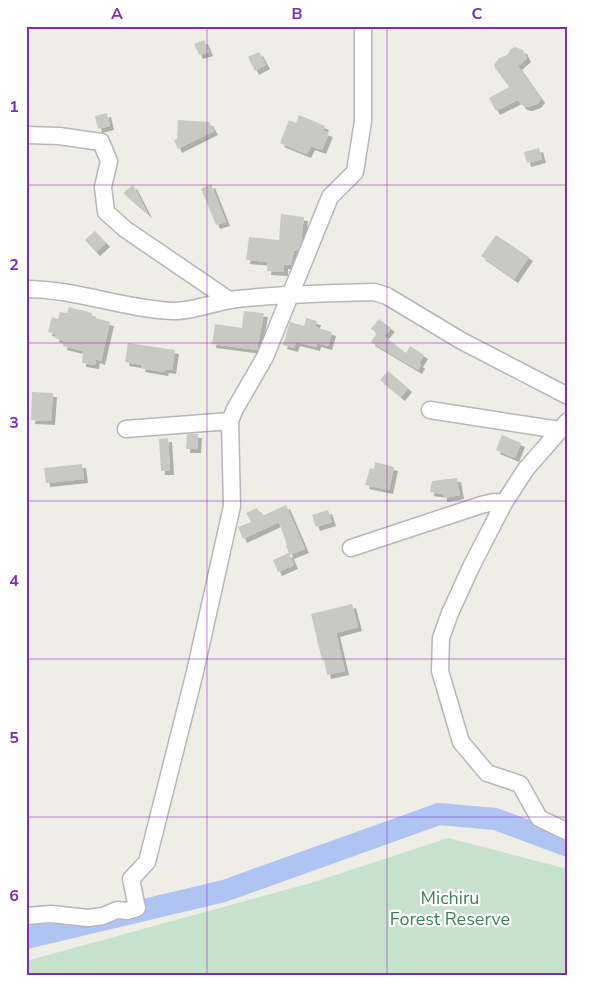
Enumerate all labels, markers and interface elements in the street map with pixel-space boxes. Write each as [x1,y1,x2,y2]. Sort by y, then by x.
text: A [111,3,123,25]
text: B [291,3,303,25]
text: C [472,3,483,25]
text: 1 [9,96,19,118]
text: 2 [9,254,19,276]
text: 3 [9,412,19,434]
text: 4 [9,570,19,592]
text: 5 [9,727,19,749]
text: 6 [9,885,19,907]
park label: Michiru Forest Reserve [390,886,510,931]

